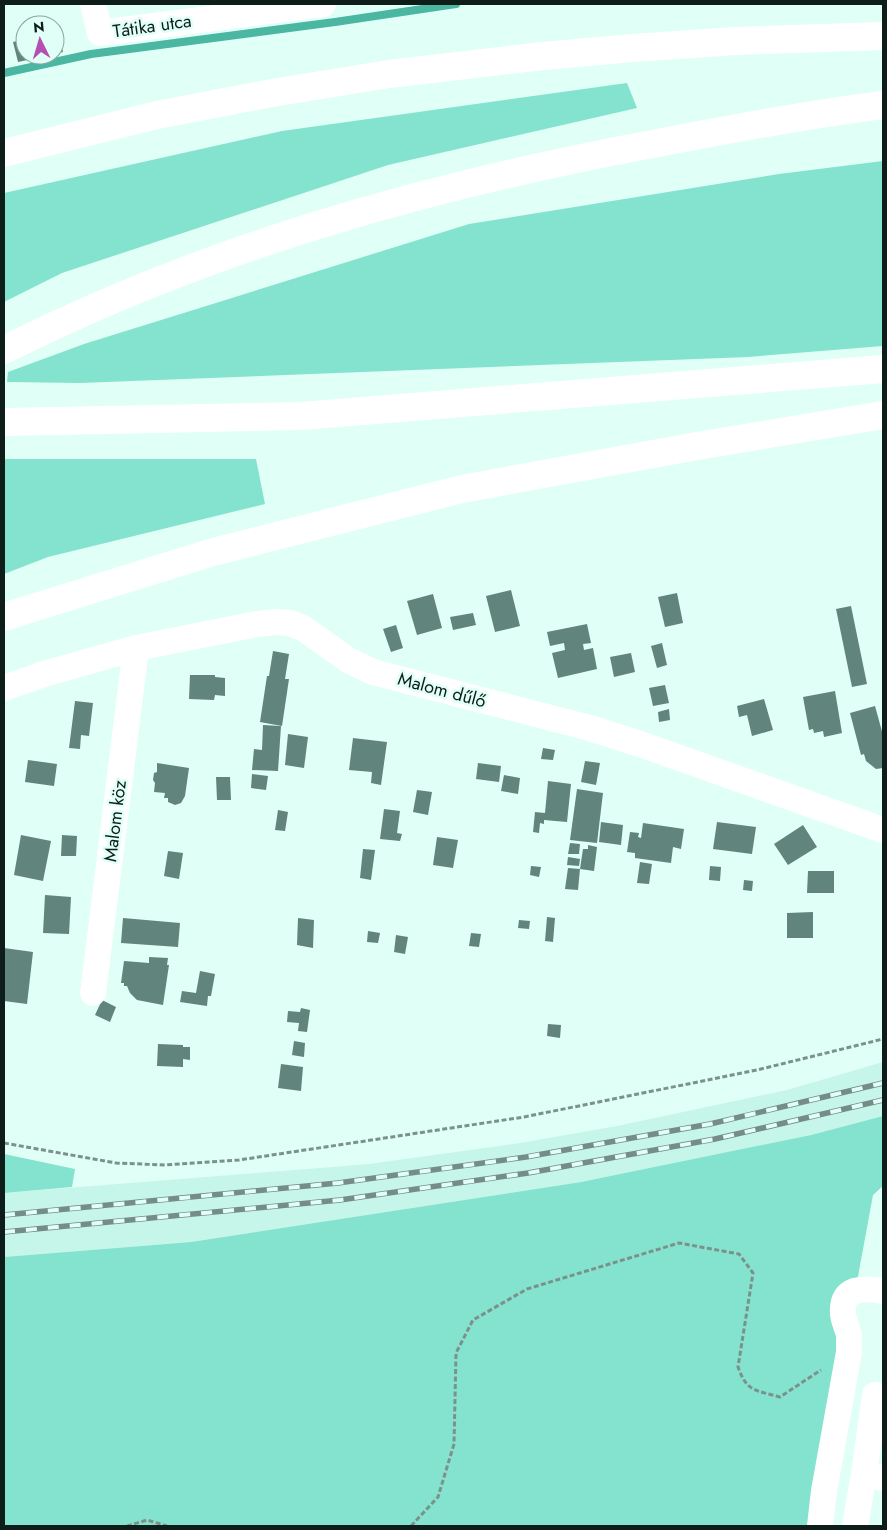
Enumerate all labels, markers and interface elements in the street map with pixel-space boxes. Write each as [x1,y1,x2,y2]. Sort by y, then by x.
street label: Tátika utca [111,8,193,44]
north arrow [15,15,65,65]
text: N [32,17,45,37]
street label: Malom dűlő [395,666,489,714]
street label: Malom köz [97,778,133,863]

